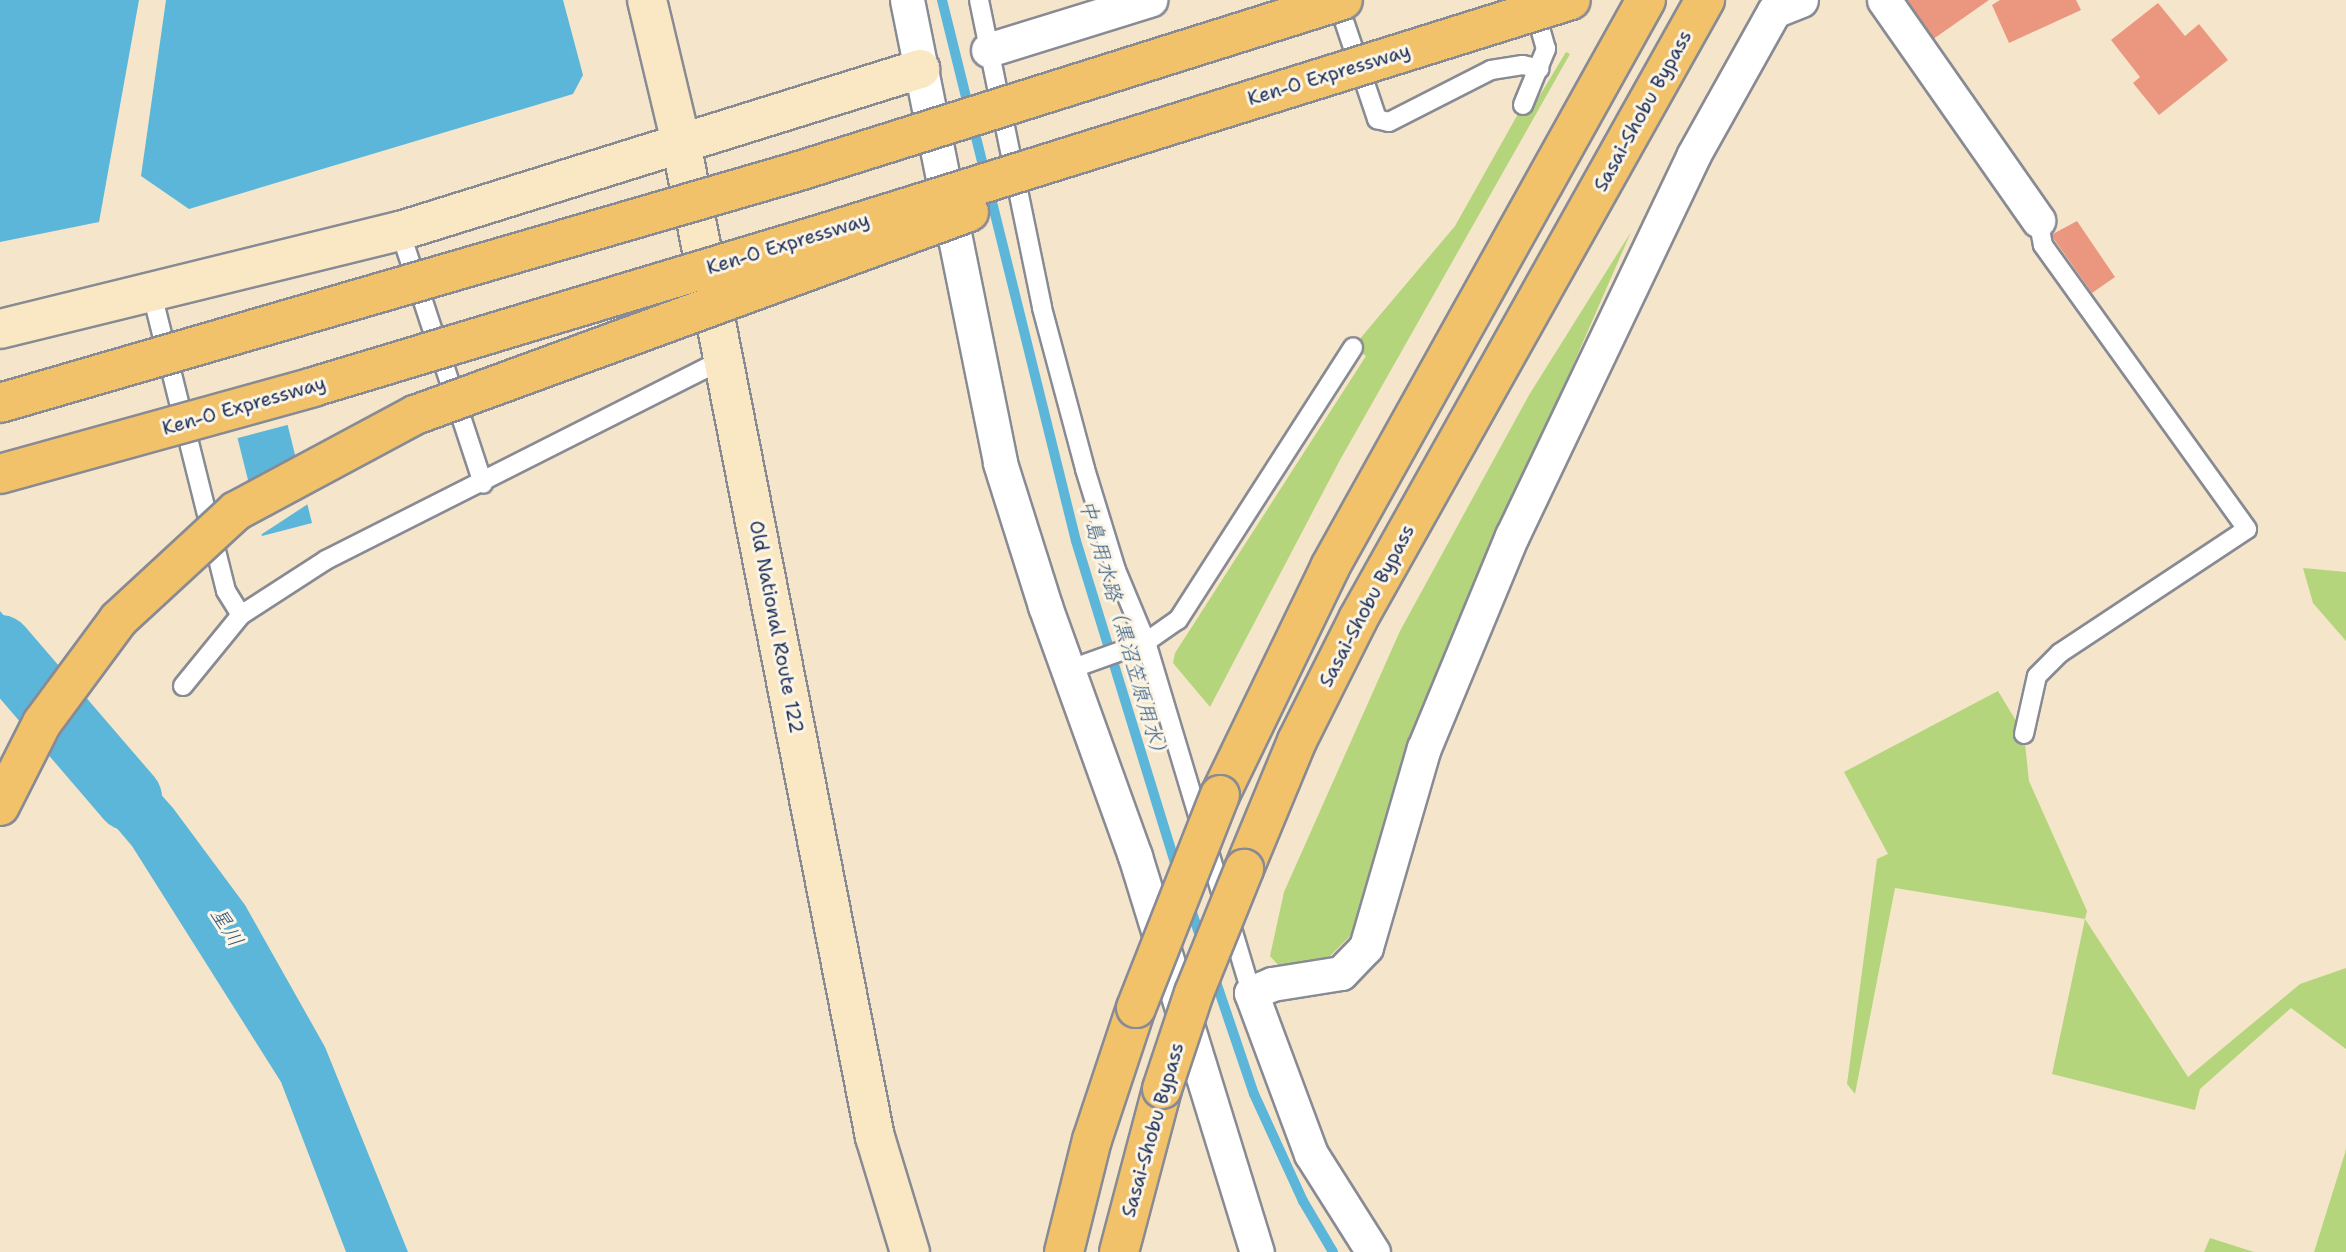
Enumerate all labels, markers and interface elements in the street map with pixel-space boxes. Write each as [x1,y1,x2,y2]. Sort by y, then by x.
street label: Sasai-Shobu Bypass [1589,26,1697,196]
street label: Ken-O Expressway [1245,39,1413,111]
street label: Ken-O Expressway [704,208,872,280]
street label: Ken-O Expressway [160,372,328,440]
water label: 中島用水路（黒沼笠原用水） [1074,496,1174,766]
street label: Old National Route 122 [744,519,808,735]
street label: Sasai-Shobu Bypass [1315,521,1419,691]
water label: 星川 [205,903,249,951]
street label: Sasai-Shobu Bypass [1117,1040,1189,1220]

